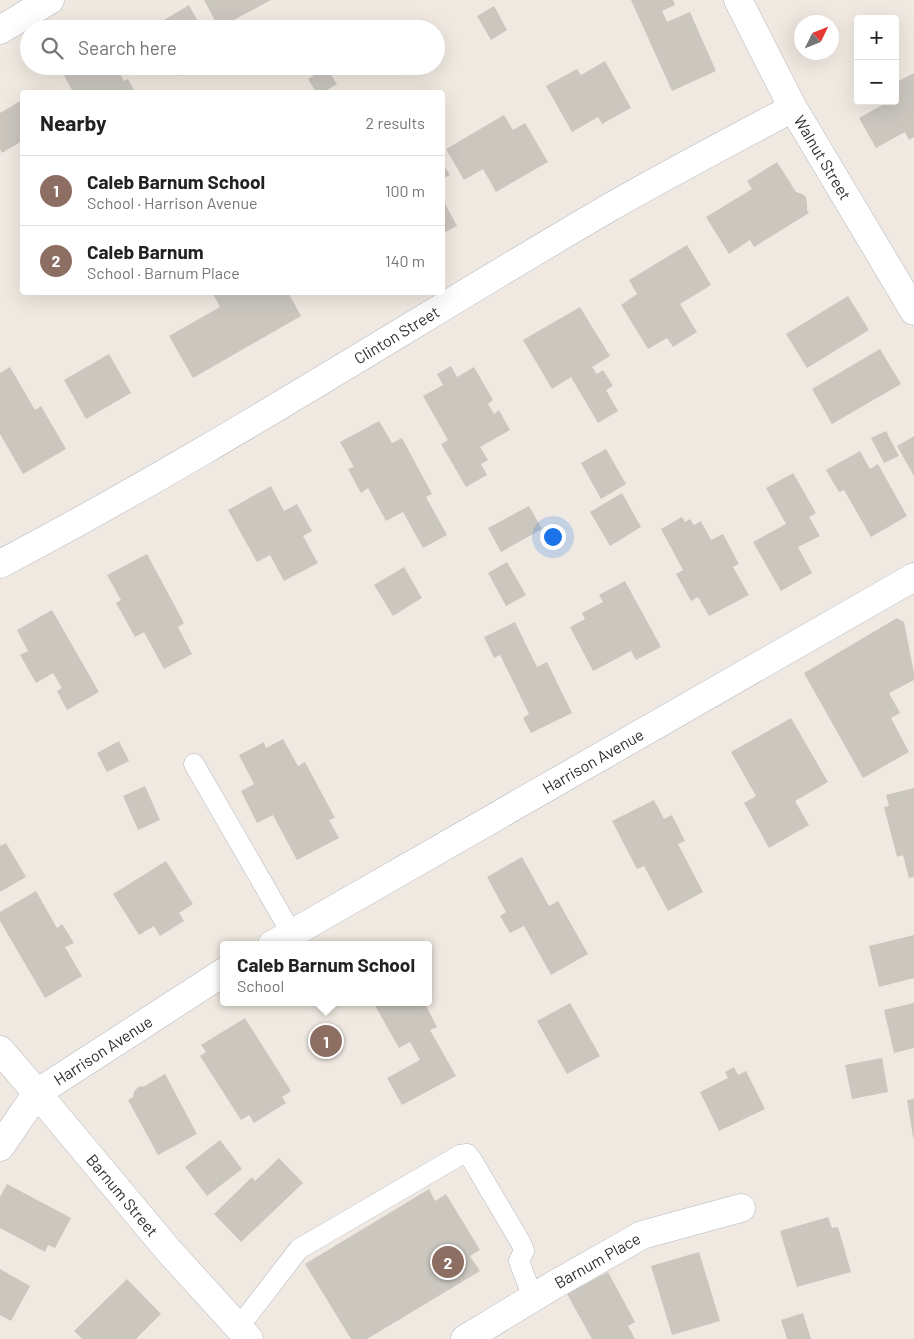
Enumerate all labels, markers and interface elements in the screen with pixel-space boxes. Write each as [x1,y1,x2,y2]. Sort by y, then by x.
north arrow [794,15,839,60]
map controls [854,15,899,105]
button: + [854,15,899,60]
search box [20,20,445,75]
icon: search [38,34,66,62]
text: Search here [78,36,177,59]
button: − [854,60,899,105]
text: Nearby [40,110,106,135]
street label: Walnut Street [791,112,856,203]
text: 2 results [366,113,425,132]
text: Caleb Barnum School [87,170,265,193]
text: 1 [53,181,59,200]
text: 100 m [385,181,425,200]
text: School · Harrison Avenue [87,193,258,212]
text: Caleb Barnum [87,240,204,263]
text: 2 [52,251,60,270]
text: 140 m [385,251,425,270]
text: School · Barnum Place [87,263,240,282]
street label: Clinton Street [350,302,442,368]
your location [540,524,566,550]
street label: Harrison Avenue [539,724,647,797]
popup [220,941,432,1006]
text: Caleb Barnum School [237,953,415,976]
text: School [237,976,284,995]
street label: Harrison Avenue [50,1011,155,1089]
pin: 1 [310,1022,342,1060]
street label: Barnum Street [83,1150,163,1240]
street label: Barnum Place [551,1228,643,1292]
pin: 2 [432,1243,464,1281]

